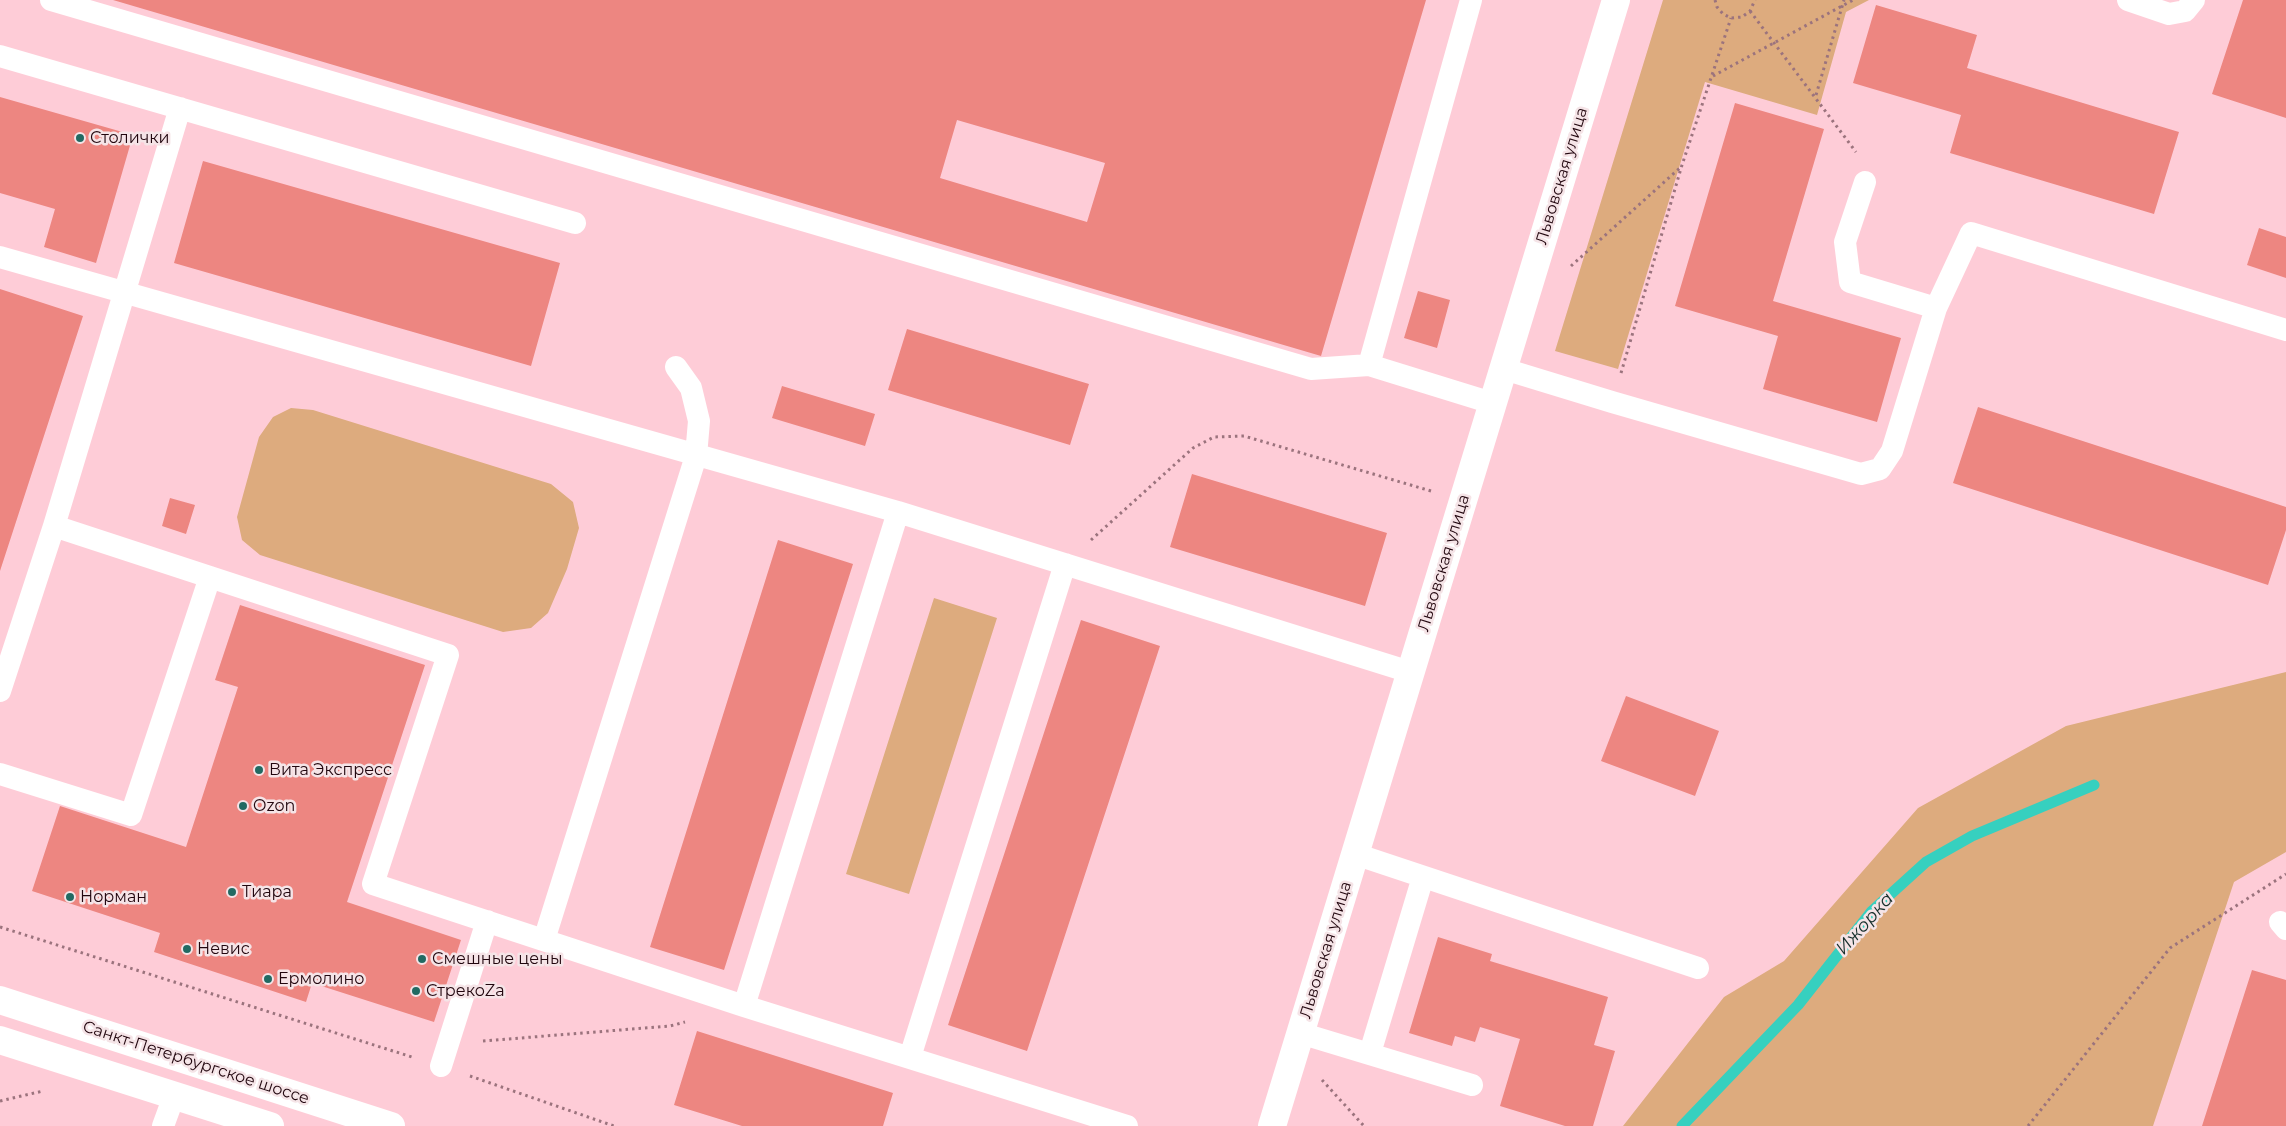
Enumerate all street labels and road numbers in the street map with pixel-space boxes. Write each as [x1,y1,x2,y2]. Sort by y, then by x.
street label: Львовская улица [1532,105,1592,247]
street label: Львовская улица [1414,492,1474,634]
street label: Львовская улица [1296,879,1356,1021]
street label: Санкт-Петербургское шоссе [80,1017,312,1109]

